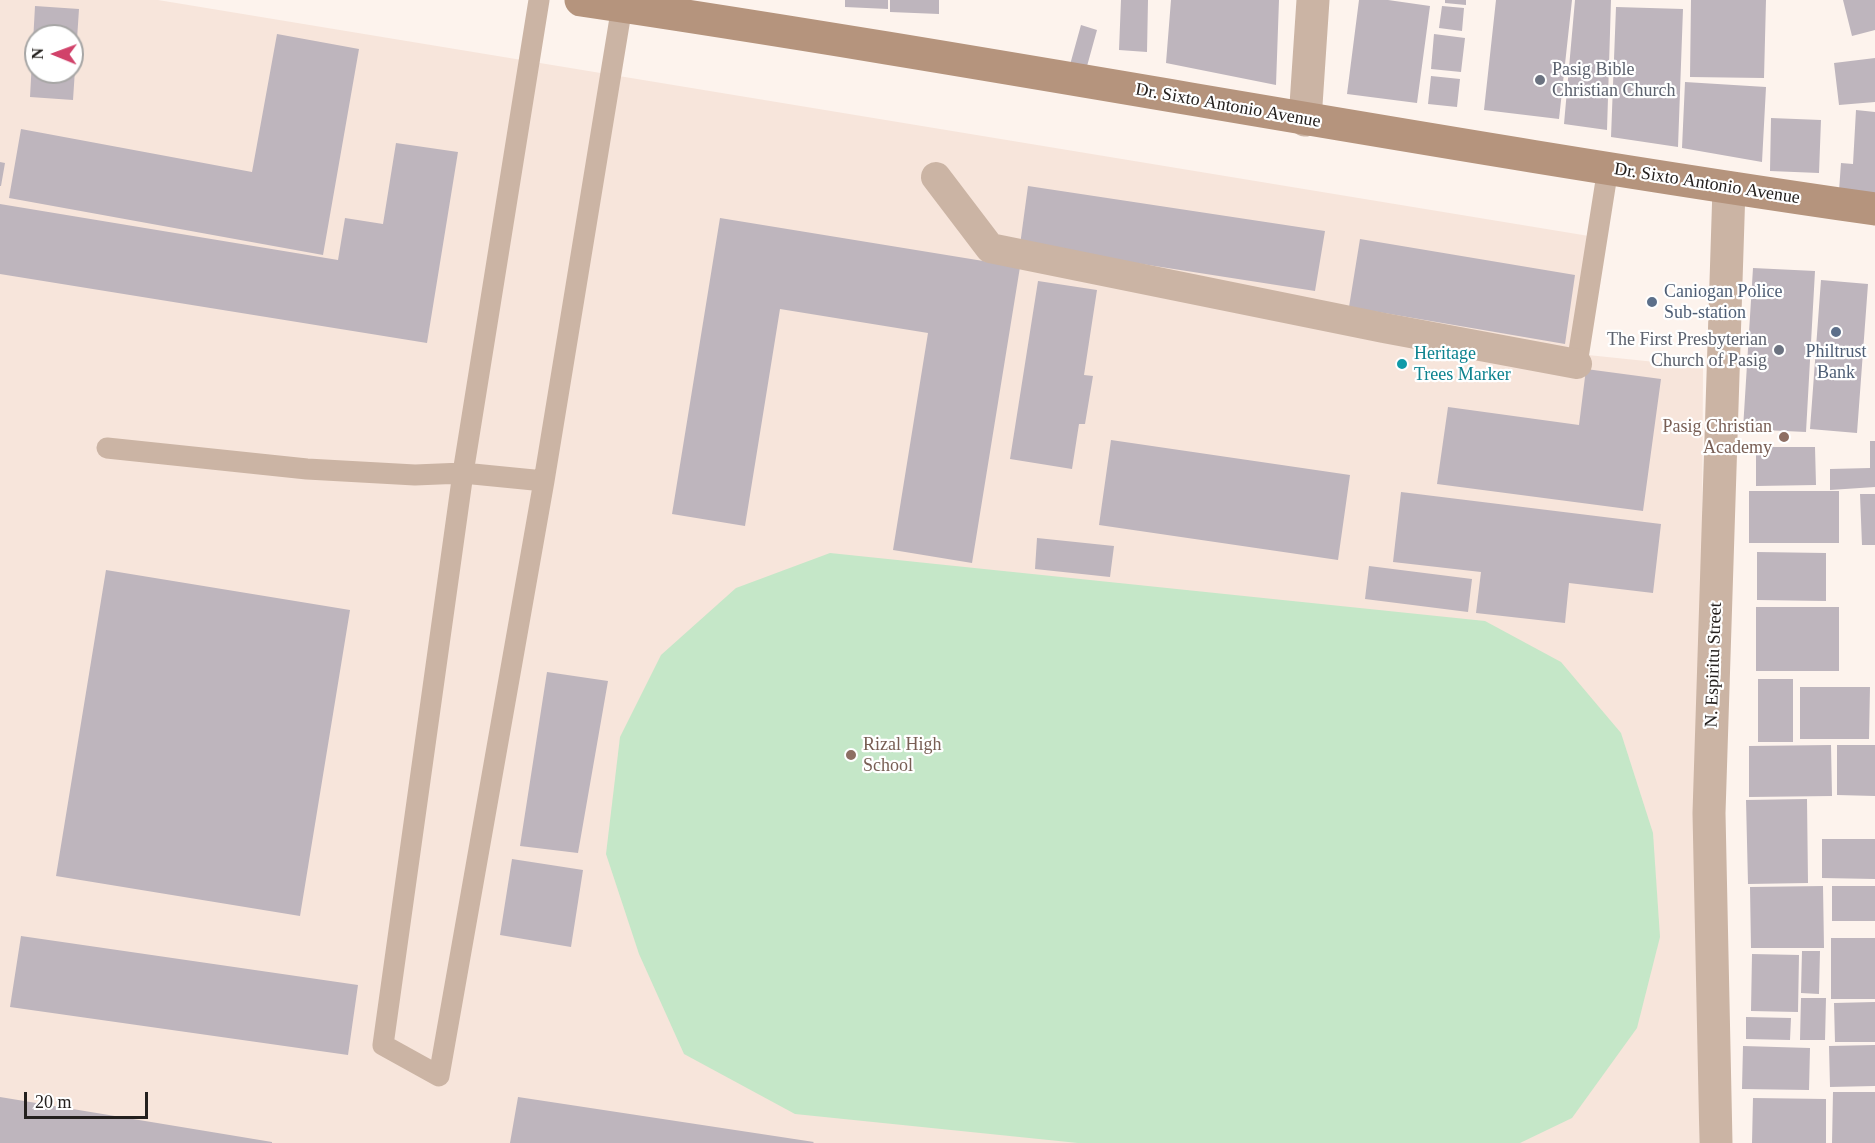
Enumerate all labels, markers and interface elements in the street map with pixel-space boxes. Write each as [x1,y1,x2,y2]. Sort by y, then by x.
north arrow [24,24,84,84]
text: N [29,48,46,60]
place label: Pasig Bible Christian Church [1552,59,1675,101]
marker: Pasig Bible Christian Church [1533,73,1547,87]
street label: Dr. Sixto Antonio Avenue [1134,79,1322,133]
street label: Dr. Sixto Antonio Avenue [1613,159,1801,209]
place label: Caniogan Police Sub-station [1664,281,1782,324]
marker: Caniogan Police Sub-station [1645,295,1659,309]
marker: Philtrust Bank [1829,325,1843,339]
place label: The First Presbyterian Church of Pasig [1607,329,1767,372]
place label: Philtrust Bank [1805,341,1867,384]
place label: Heritage Trees Marker [1414,343,1511,386]
marker: The First Presbyterian Church of Pasig [1772,343,1786,357]
marker: Heritage Trees Marker [1395,357,1409,371]
place label: Pasig Christian Academy [1662,416,1772,458]
marker: Pasig Christian Academy [1777,430,1791,444]
street label: N. Espiritu Street [1701,602,1727,728]
place label: Rizal High School [863,734,941,777]
marker: Rizal High School [844,748,858,762]
scale bar [27,1080,152,1118]
text: 20 m [35,1092,72,1112]

